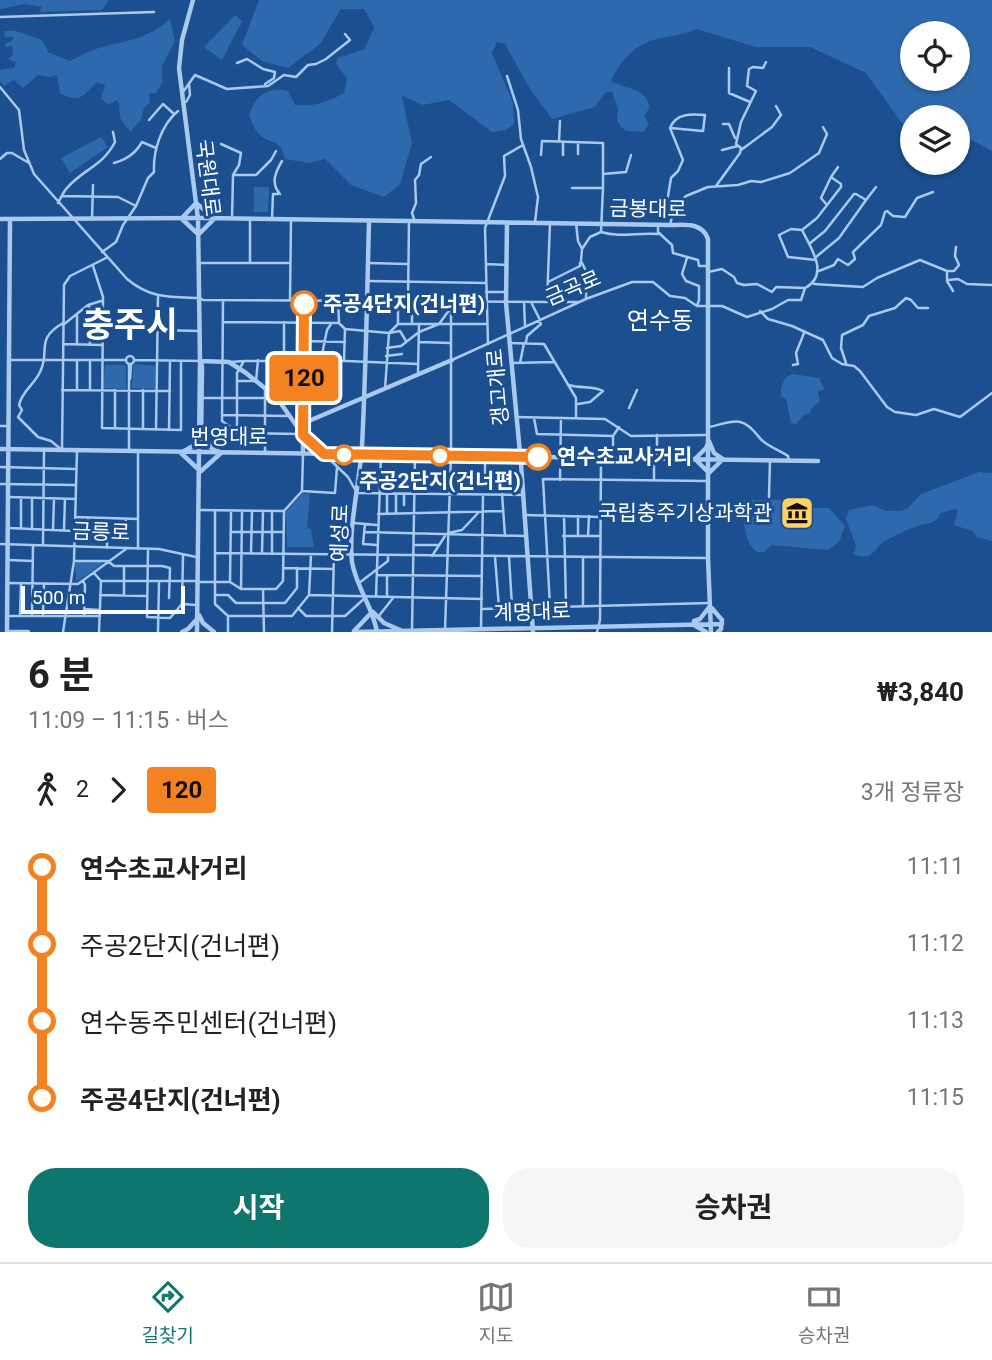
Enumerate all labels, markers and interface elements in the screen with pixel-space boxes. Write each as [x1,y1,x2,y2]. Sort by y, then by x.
map controls [900,21,970,175]
button: locate [900,21,970,91]
button: layers [900,105,970,175]
street label: 국원대로 [191,138,225,218]
street label: 금봉대로 [609,196,687,222]
street label: 금곡로 [542,266,604,310]
marker: 주공4단지(건너편) [291,291,317,317]
place label: 주공4단지(건너편) [323,292,485,316]
district label: 충주시 [82,305,178,346]
district label: 연수동 [627,307,693,335]
street label: 갱고개로 [483,347,513,427]
line badge: 120 [264,355,344,401]
text: 120 [283,364,325,392]
street label: 번영대로 [190,425,268,449]
marker: 연수초교사거리 [525,444,551,470]
unlabelled marker [334,445,354,465]
place label: 연수초교사거리 [557,445,692,469]
marker: 주공2단지(건너편) [430,446,450,466]
place label: 주공2단지(건너편) [359,469,521,493]
museum icon: 국립충주기상과학관 [778,494,816,532]
place label: 국립충주기상과학관 [598,501,772,525]
street label: 예성로 [327,504,353,562]
street label: 금릉로 [72,519,130,545]
scale bar [21,583,186,615]
text: 500 m [32,586,85,609]
street label: 계명대로 [493,599,571,625]
text: 6 분 [28,653,94,697]
text: ₩3,840 [877,677,964,707]
text: 11:09 – 11:15 · 버스 [28,707,229,734]
icon: walk [28,771,66,809]
icon: forward [99,771,137,809]
text: 2 [76,776,89,803]
text: 120 [161,776,202,804]
text: 3개 정류장 [861,779,964,806]
text: 11:11 [907,853,964,880]
text: 연수초교사거리 [80,854,247,884]
text: 11:12 [907,930,964,957]
text: 주공2단지(건너편) [80,931,280,961]
text: 11:13 [907,1007,964,1034]
text: 연수동주민센터(건너편) [80,1008,337,1038]
text: 11:15 [907,1084,964,1111]
text: 주공4단지(건너편) [80,1085,281,1115]
button: 시작 [28,1168,489,1248]
button: 승차권 [503,1168,964,1248]
tab: 길찾기 [142,1278,194,1347]
tab: 지도 [477,1278,515,1347]
tab: 승차권 [798,1278,850,1347]

